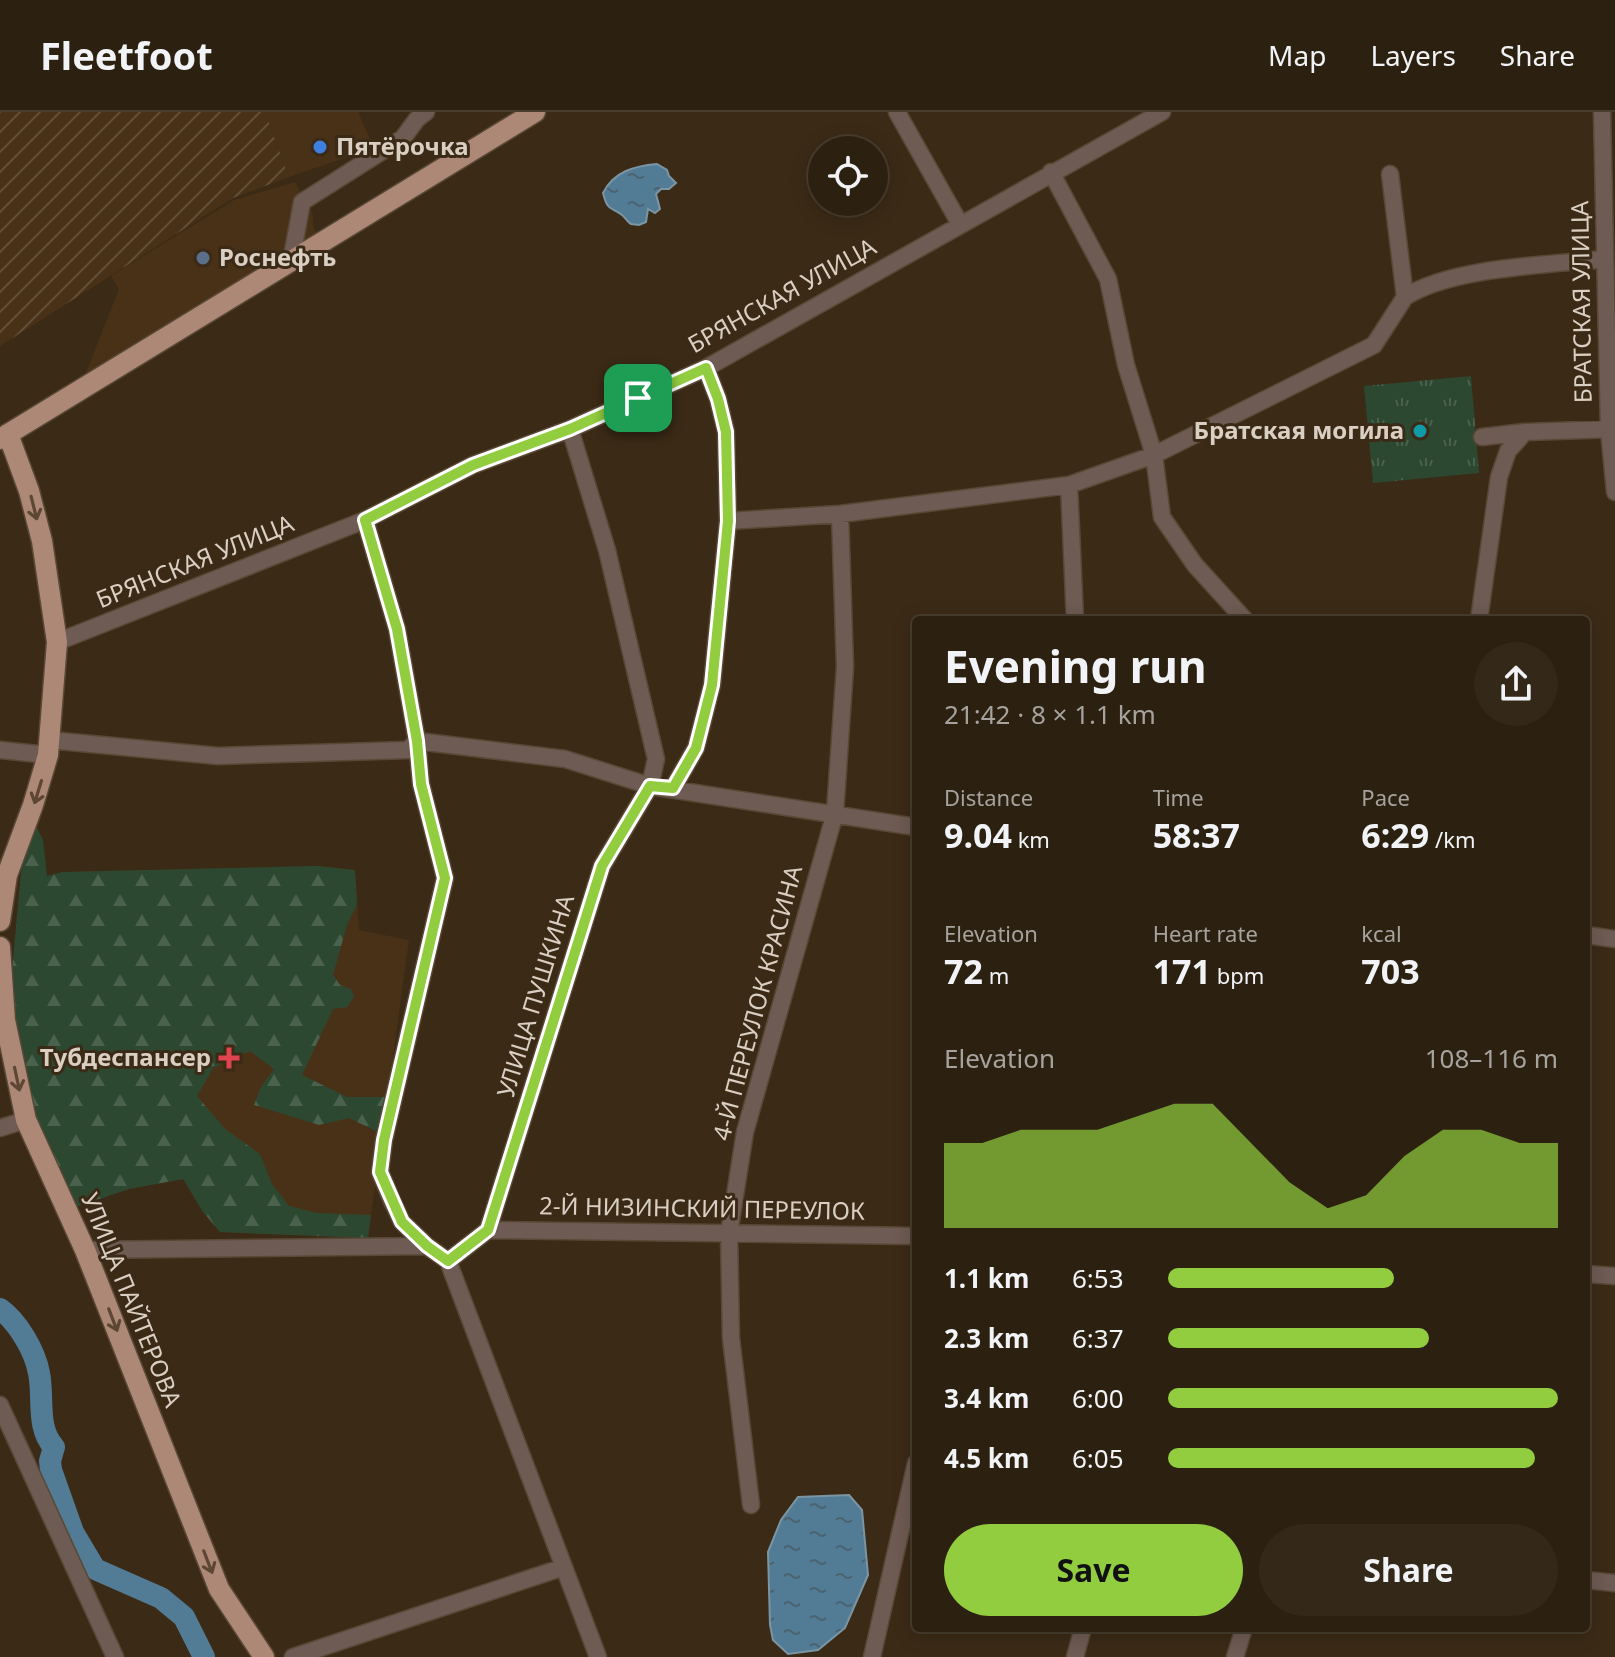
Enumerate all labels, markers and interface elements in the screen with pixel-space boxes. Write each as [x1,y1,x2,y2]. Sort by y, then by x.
text: Fleetfoot [40,29,213,81]
text: Map [1268,36,1326,74]
text: Layers [1370,36,1456,74]
text: Share [1500,36,1575,74]
place label: Пятёрочка [336,129,469,162]
map controls [808,136,888,216]
button: locate [808,136,888,216]
marker: Пятёрочка [311,138,329,156]
street label: БРАТСКАЯ УЛИЦА [1562,200,1599,403]
street label: БРЯНСКАЯ УЛИЦА [681,229,882,360]
place label: Роснефть [219,240,336,273]
marker: Роснефть [194,249,212,267]
pin [604,364,672,432]
icon: arrive [616,376,660,420]
place label: Братская могила [1193,413,1404,446]
marker: Братская могила [1411,422,1429,440]
one-way arrow [27,494,42,520]
street label: БРЯНСКАЯ УЛИЦА [91,506,299,615]
text: Evening run [944,636,1207,696]
button: share [1474,642,1558,726]
text: 21:42 · 8 × 1.1 km [944,696,1156,732]
one-way arrow [30,778,45,804]
text: Distance [944,782,1033,812]
text: Time [1153,782,1204,812]
text: Pace [1361,782,1410,812]
text: 9.04 [944,812,1012,858]
text: 58:37 [1153,812,1240,858]
text: 6:29 [1361,812,1429,858]
text: km [1012,824,1050,854]
text: /km [1429,824,1475,854]
street label: 4-Й ПЕРЕУЛОК КРАСИНА [704,861,809,1144]
street label: УЛИЦА ПУШКИНА [488,890,581,1101]
text: Elevation [944,918,1038,948]
text: Heart rate [1153,918,1258,948]
text: kcal [1361,918,1402,948]
text: 72 [944,948,983,994]
text: 171 [1153,948,1211,994]
text: 703 [1361,948,1420,994]
text: m [983,960,1009,990]
text: bpm [1211,960,1264,990]
place label: Тубдеспансер [40,1040,211,1073]
text: Elevation [944,1040,1055,1076]
text: 108–116 m [1425,1040,1558,1076]
marker: Тубдеспансер [218,1047,240,1069]
one-way arrow [10,1066,25,1091]
street label: УЛИЦА ПАЙТЕРОВА [74,1187,191,1412]
street label: 2-Й НИЗИНСКИЙ ПЕРЕУЛОК [539,1188,865,1227]
text: 1.1 km [944,1260,1029,1296]
text: 6:53 [1072,1260,1124,1296]
one-way arrow [107,1307,121,1332]
text: 2.3 km [944,1320,1029,1356]
text: 6:37 [1072,1320,1124,1356]
text: 3.4 km [944,1380,1029,1416]
text: 6:00 [1072,1380,1124,1416]
text: 4.5 km [944,1440,1029,1476]
text: 6:05 [1072,1440,1124,1476]
button: Save [944,1524,1243,1616]
button: Share [1259,1524,1558,1616]
one-way arrow [202,1549,216,1574]

